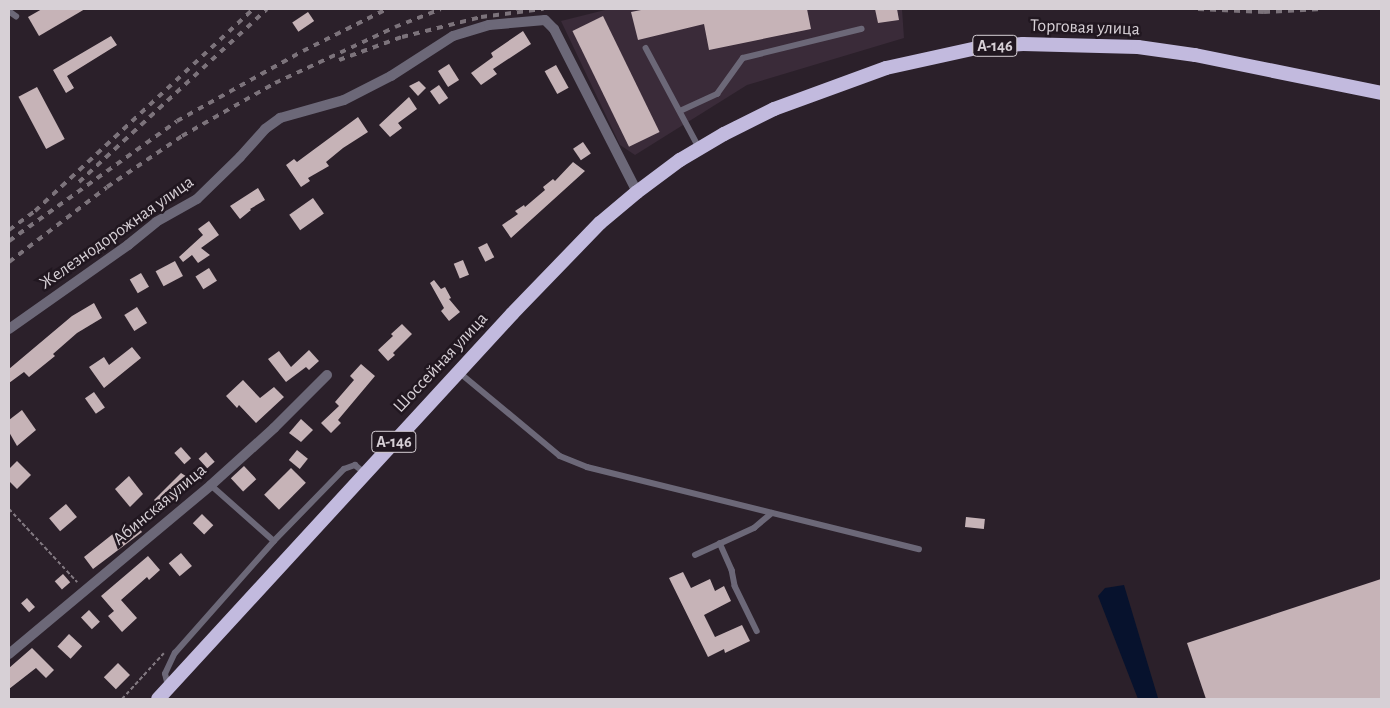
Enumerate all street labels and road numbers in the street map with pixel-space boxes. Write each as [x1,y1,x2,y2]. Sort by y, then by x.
street label: Торговая улица [1030,15,1140,41]
road number: А-146 [971,32,1019,59]
street label: Железнодорожная улица [36,172,198,294]
street label: Шоссейная улица [389,308,493,418]
road number: А-146 [370,428,418,456]
street label: Абинская улица [109,460,211,550]

